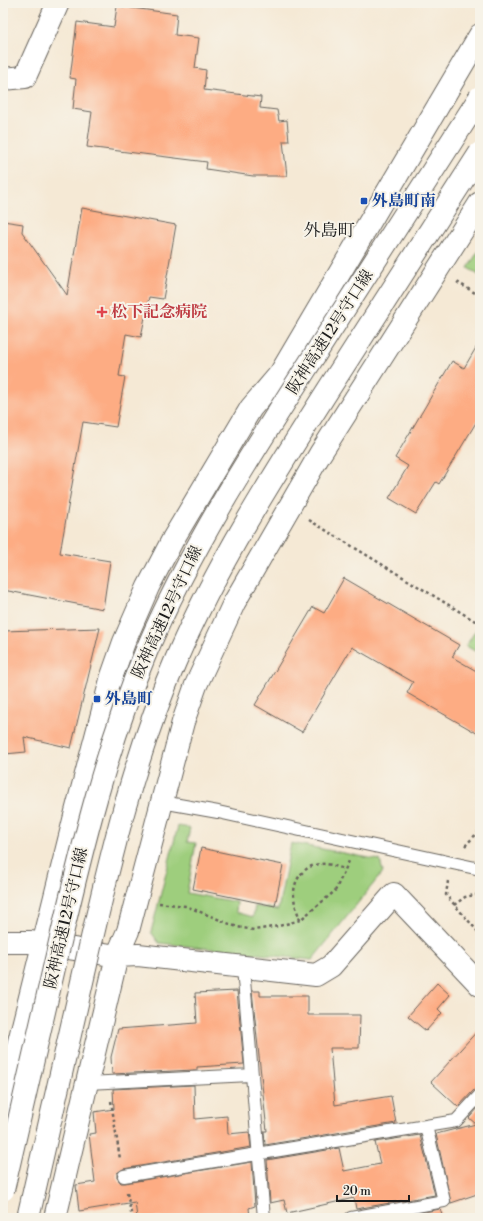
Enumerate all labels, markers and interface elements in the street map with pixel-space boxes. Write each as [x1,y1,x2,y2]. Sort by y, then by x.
place label: 外島町南 [372,191,436,211]
marker: 外島町南 [359,196,369,206]
district label: 外島町 [304,220,355,242]
street label: 阪神高速12号守口線 [282,266,378,398]
place label: 松下記念病院 [111,302,207,322]
marker: 松下記念病院 [96,306,108,318]
street label: 阪神高速12号守口線 [127,542,207,682]
place label: 外島町 [105,689,153,709]
marker: 外島町 [92,694,102,704]
street label: 阪神高速12号守口線 [40,845,92,991]
scale bar [337,1177,409,1203]
text: 20 m [343,1184,371,1199]

